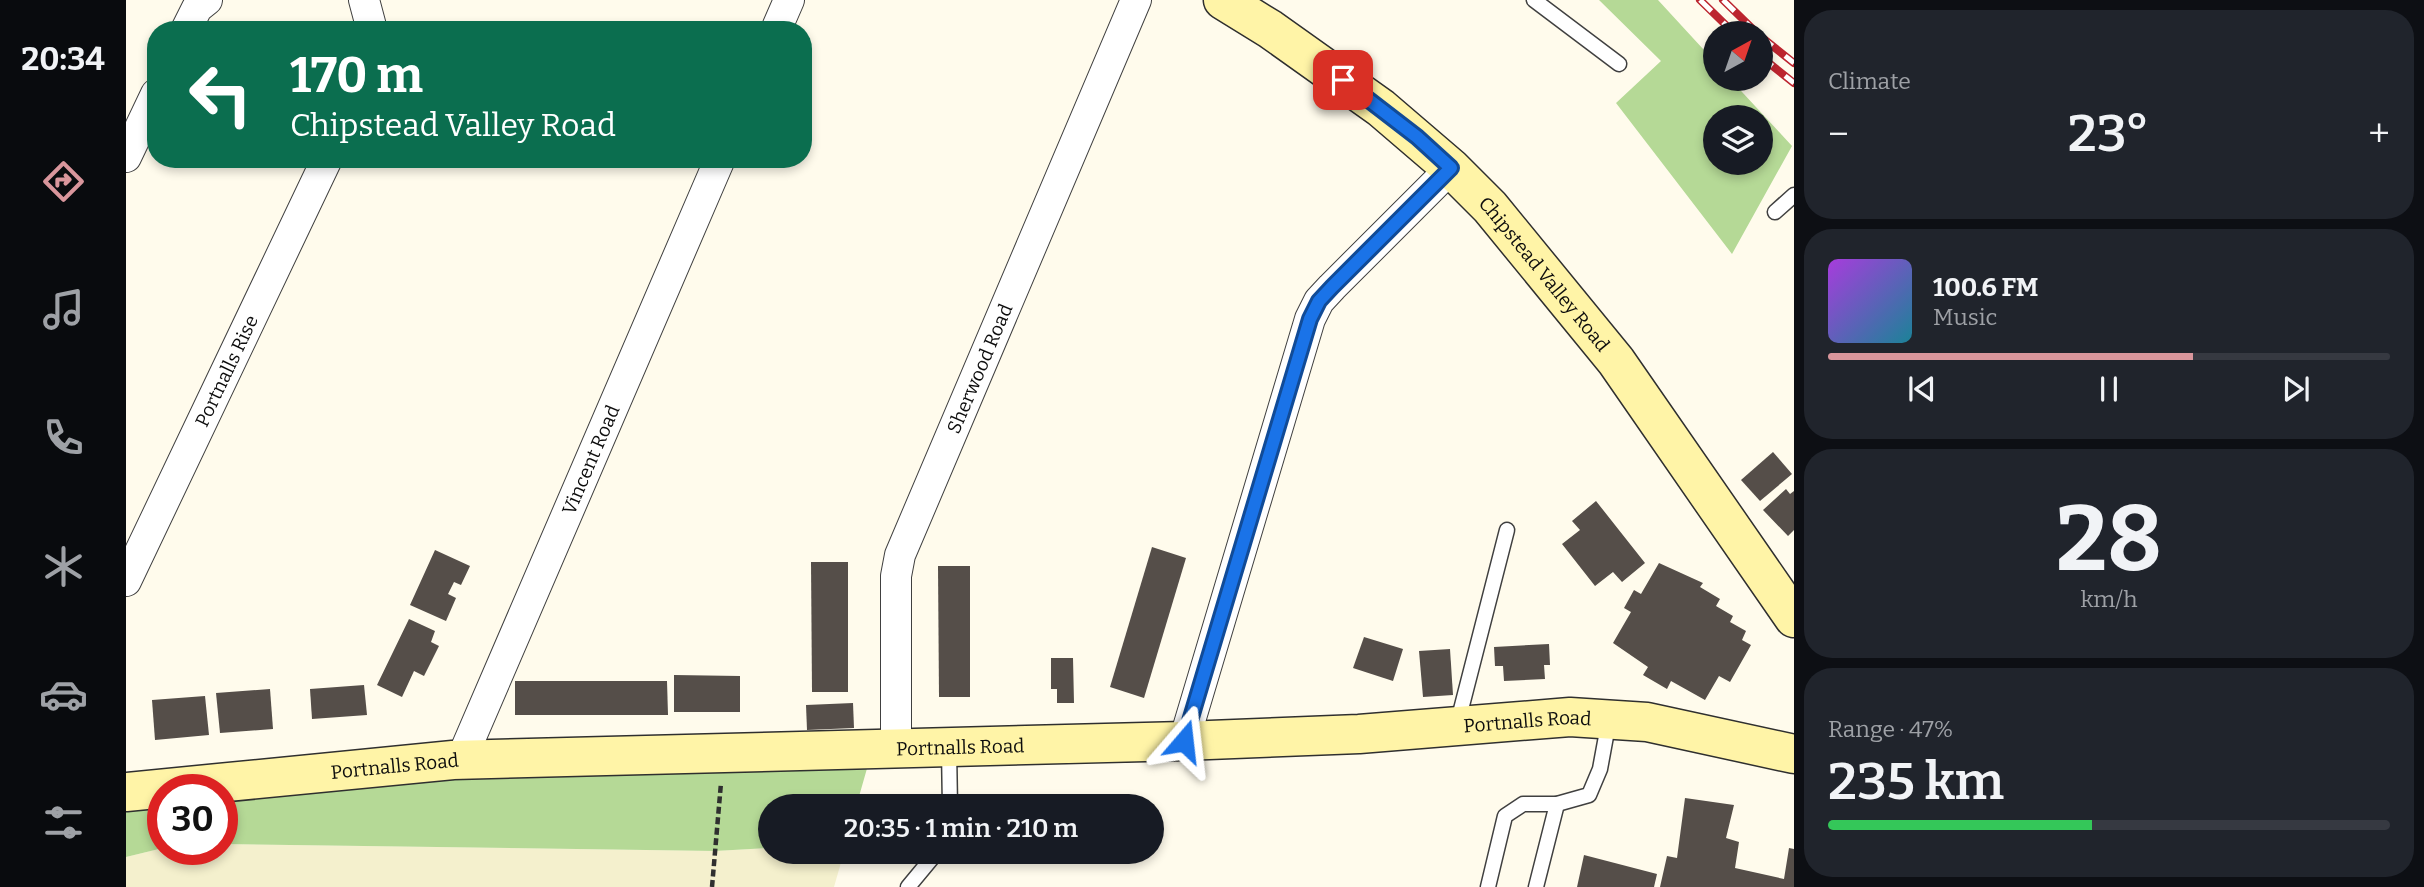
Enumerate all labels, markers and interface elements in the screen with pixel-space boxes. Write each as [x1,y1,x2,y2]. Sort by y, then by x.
north arrow [1703,21,1773,91]
map controls [1703,21,1773,175]
text: 20:34 [21,40,105,78]
text: 170 m [290,46,423,105]
icon: left [175,49,266,140]
pin [1313,50,1373,110]
icon: arrive [1324,61,1362,99]
text: Climate [1828,67,1911,95]
text: 23° [2068,102,2150,165]
button: layers [1703,105,1773,175]
text: Chipstead Valley Road [290,106,616,144]
text: − [1828,111,1849,157]
text: + [2368,111,2390,157]
icon: directions [39,157,88,206]
street label: Chipstead Valley Road [1474,192,1614,356]
text: 100.6 FM [1933,272,2038,303]
icon: music [39,285,88,334]
street label: Sherwood Road [942,300,1017,437]
text: Music [1933,303,1997,331]
street label: Portnalls Rise [190,311,263,430]
icon: previous [1903,370,1941,408]
icon: pause [2090,370,2128,408]
icon: next [2277,370,2315,408]
street label: Vincent Road [557,401,625,518]
icon: phone [39,413,88,462]
text: 28 [2056,485,2162,594]
icon: climate [39,542,88,591]
text: km/h [2081,585,2137,613]
icon: car [39,670,88,719]
position arrow [1147,704,1221,778]
street label: Portnalls Road [1463,706,1592,738]
text: Range · 47% [1828,715,1953,743]
street label: Portnalls Road [896,734,1025,760]
street label: Portnalls Road [330,749,460,784]
text: 235 km [1828,750,2004,813]
speed limit sign: 30 [147,774,238,865]
icon: filters [39,798,88,847]
text: 20:35 · 1 min · 210 m [844,813,1078,844]

